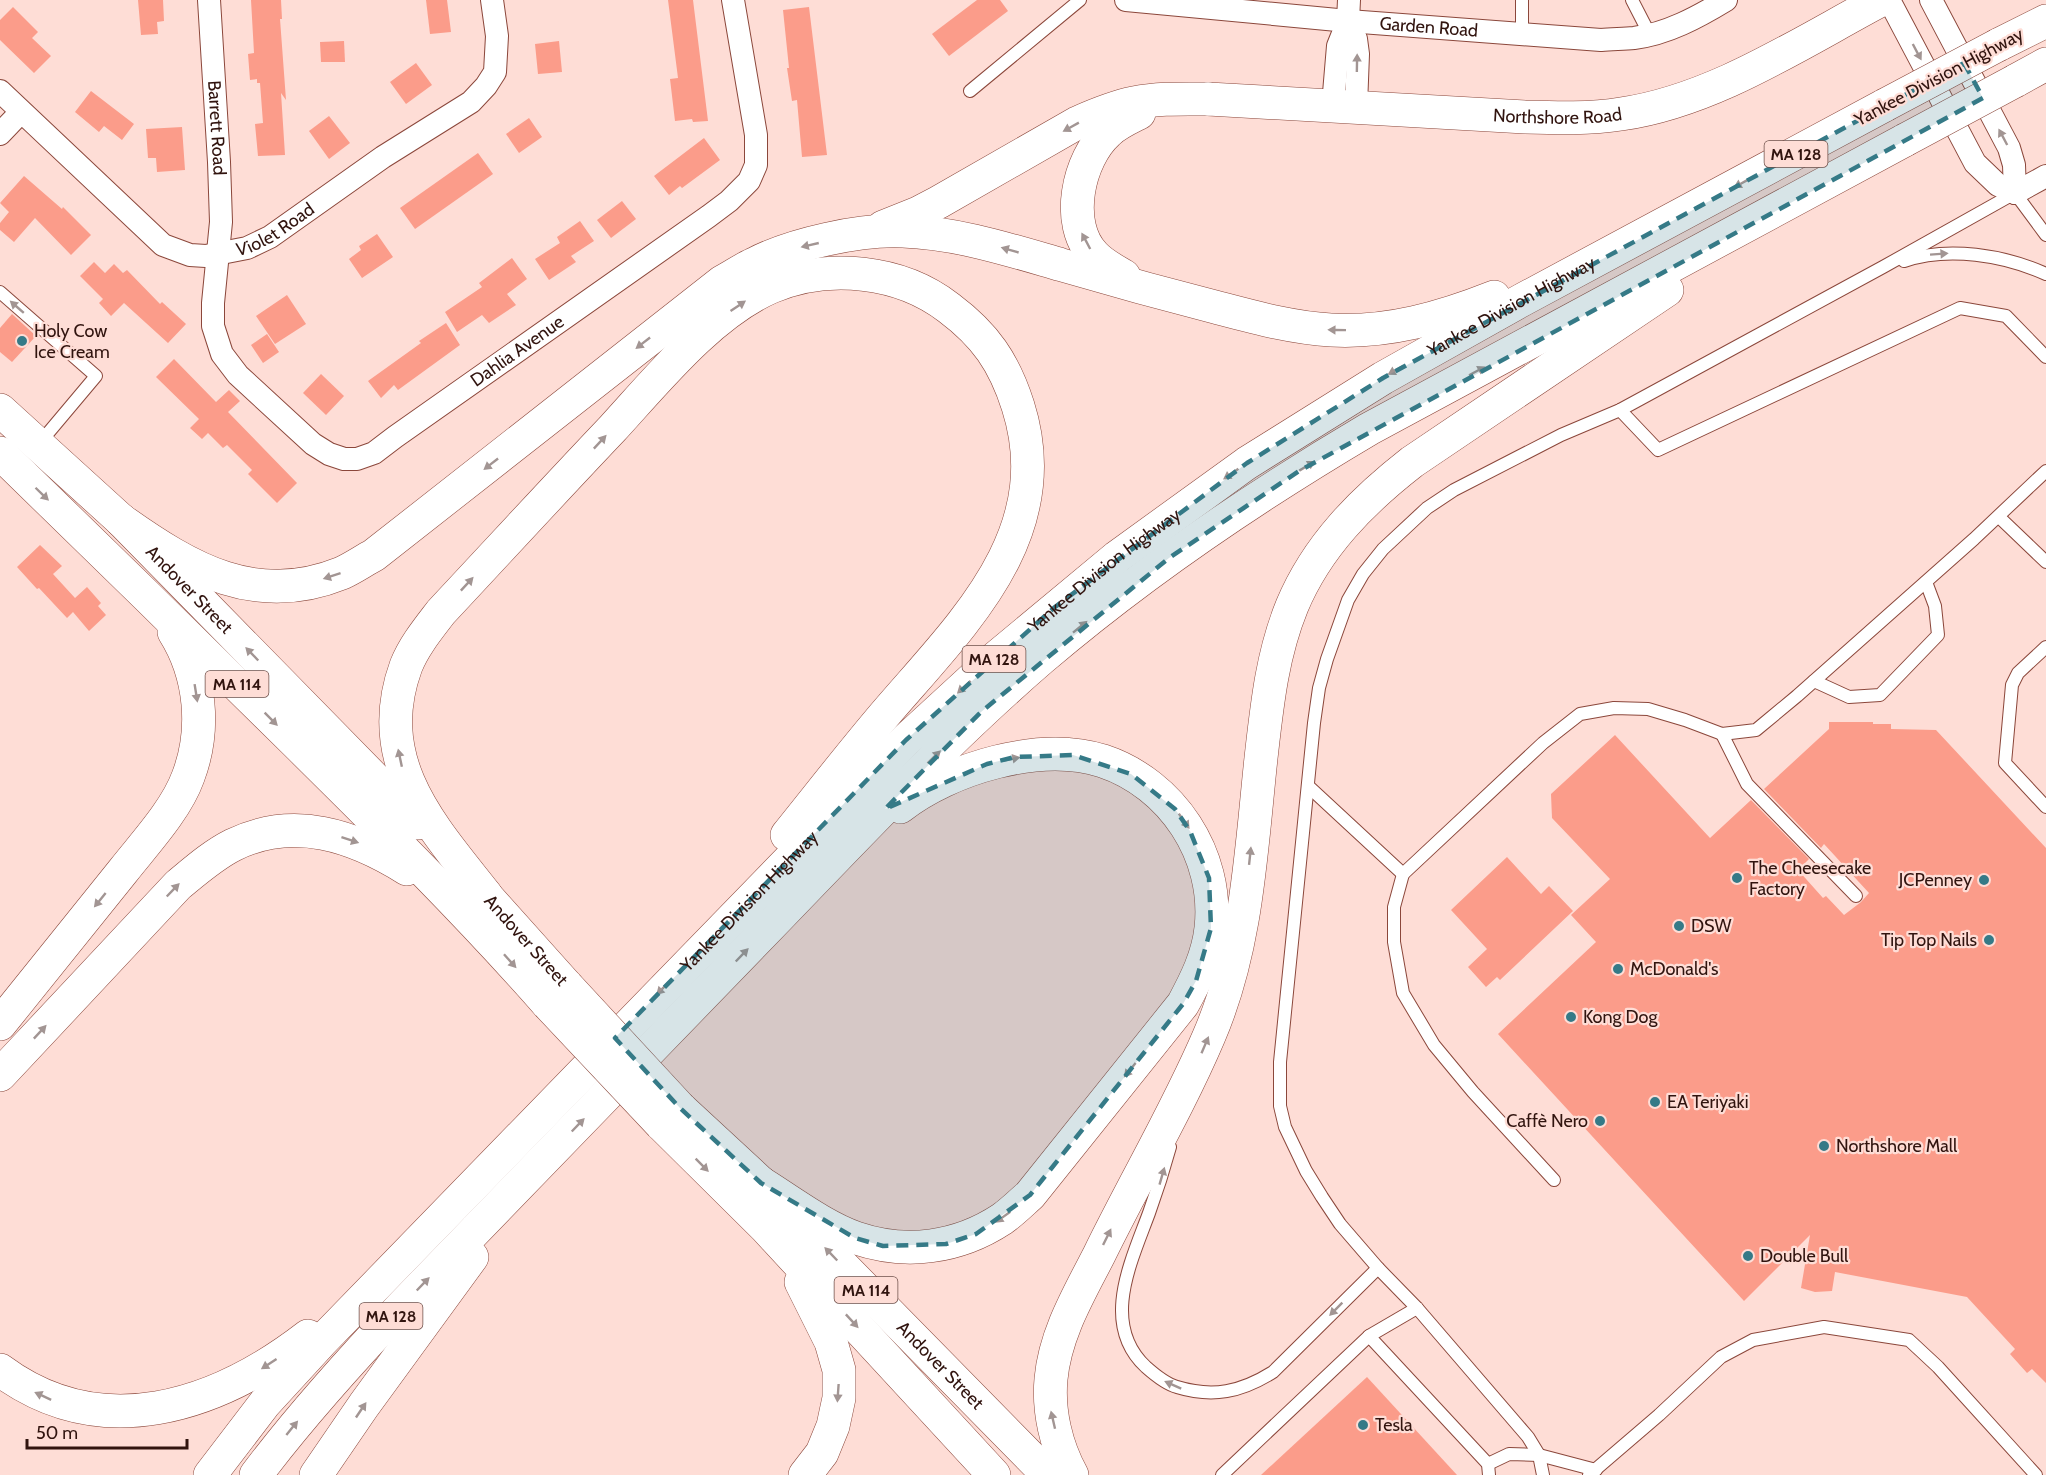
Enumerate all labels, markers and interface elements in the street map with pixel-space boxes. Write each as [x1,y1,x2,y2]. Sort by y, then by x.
street label: Garden Road [1379,12,1479,42]
street label: Yankee Division Highway [1850,23,2027,131]
one-way arrow [1911,43,1921,61]
one-way arrow [1353,53,1362,72]
street label: Barrett Road [203,80,230,176]
street label: Northshore Road [1493,103,1623,129]
one-way arrow [1062,122,1079,132]
one-way arrow [1998,128,2008,145]
road number: MA 128 [1764,141,1828,167]
one-way arrow [1733,178,1750,188]
street label: Violet Road [234,198,319,261]
one-way arrow [1081,232,1091,249]
one-way arrow [800,240,819,250]
one-way arrow [1001,245,1019,254]
one-way arrow [1930,250,1949,259]
street label: Yankee Division Highway [1423,252,1599,362]
one-way arrow [730,300,746,312]
one-way arrow [10,301,25,314]
street label: Dahlia Avenue [466,311,568,391]
place label: Holy Cow Ice Cream [34,320,110,363]
one-way arrow [1327,325,1346,335]
marker: Holy Cow Ice Cream [15,334,29,348]
one-way arrow [636,336,651,348]
one-way arrow [1388,365,1405,375]
one-way arrow [1469,366,1486,376]
one-way arrow [592,435,606,449]
one-way arrow [483,457,498,469]
one-way arrow [1299,461,1316,471]
one-way arrow [1224,468,1240,480]
one-way arrow [34,487,49,500]
street label: Yankee Division Highway [1023,504,1185,638]
street label: Andover Street [141,541,237,638]
one-way arrow [323,572,341,581]
one-way arrow [459,578,473,592]
one-way arrow [1072,621,1088,634]
road number: MA 128 [962,646,1026,672]
one-way arrow [246,648,260,662]
road number: MA 114 [206,671,268,697]
one-way arrow [957,680,972,693]
one-way arrow [192,684,201,703]
one-way arrow [264,711,278,725]
one-way arrow [395,748,404,767]
one-way arrow [926,751,941,764]
one-way arrow [1002,754,1021,763]
one-way arrow [1177,814,1189,829]
street label: Yankee Division Highway [675,826,823,977]
one-way arrow [341,835,359,845]
one-way arrow [1245,847,1255,866]
place label: The Cheesecake Factory [1749,857,1871,900]
place label: JCPenney [1898,869,1972,891]
marker: The Cheesecake Factory [1730,871,1744,885]
marker: JCPenney [1977,873,1991,887]
one-way arrow [166,884,180,898]
street label: Andover Street [480,890,573,990]
one-way arrow [94,892,106,907]
place label: DSW [1691,915,1732,937]
marker: DSW [1672,919,1686,933]
place label: Tip Top Nails [1881,929,1977,951]
marker: Tip Top Nails [1982,933,1996,947]
one-way arrow [735,947,749,962]
one-way arrow [503,953,517,968]
place label: McDonald's [1630,958,1718,980]
marker: McDonald's [1611,962,1625,976]
one-way arrow [657,981,671,995]
place label: Kong Dog [1583,1006,1658,1028]
marker: Kong Dog [1564,1010,1578,1024]
one-way arrow [33,1025,47,1040]
one-way arrow [1200,1035,1210,1053]
one-way arrow [1124,1062,1137,1077]
place label: EA Teriyaki [1667,1091,1749,1113]
marker: EA Teriyaki [1648,1095,1662,1109]
place label: Caffè Nero [1506,1110,1588,1132]
marker: Caffè Nero [1593,1114,1607,1128]
one-way arrow [570,1119,584,1133]
place label: Northshore Mall [1836,1135,1958,1157]
marker: Northshore Mall [1817,1139,1831,1153]
one-way arrow [695,1158,710,1172]
one-way arrow [1158,1167,1167,1185]
one-way arrow [995,1211,1011,1223]
one-way arrow [1103,1229,1112,1246]
place label: Double Bull [1760,1245,1849,1267]
one-way arrow [824,1247,838,1261]
marker: Double Bull [1741,1249,1755,1263]
road number: MA 114 [834,1277,898,1303]
one-way arrow [415,1278,429,1292]
one-way arrow [1329,1302,1344,1316]
road number: MA 128 [360,1303,422,1329]
one-way arrow [845,1313,859,1328]
street label: Andover Street [892,1317,988,1414]
one-way arrow [261,1358,277,1369]
one-way arrow [1164,1380,1181,1389]
one-way arrow [833,1384,843,1403]
one-way arrow [35,1392,52,1401]
one-way arrow [355,1402,367,1418]
one-way arrow [1048,1410,1057,1429]
scale bar [27,1412,188,1450]
place label: Tesla [1375,1414,1413,1436]
marker: Tesla [1356,1418,1370,1432]
one-way arrow [285,1420,298,1436]
text: 50 m [36,1422,78,1444]

